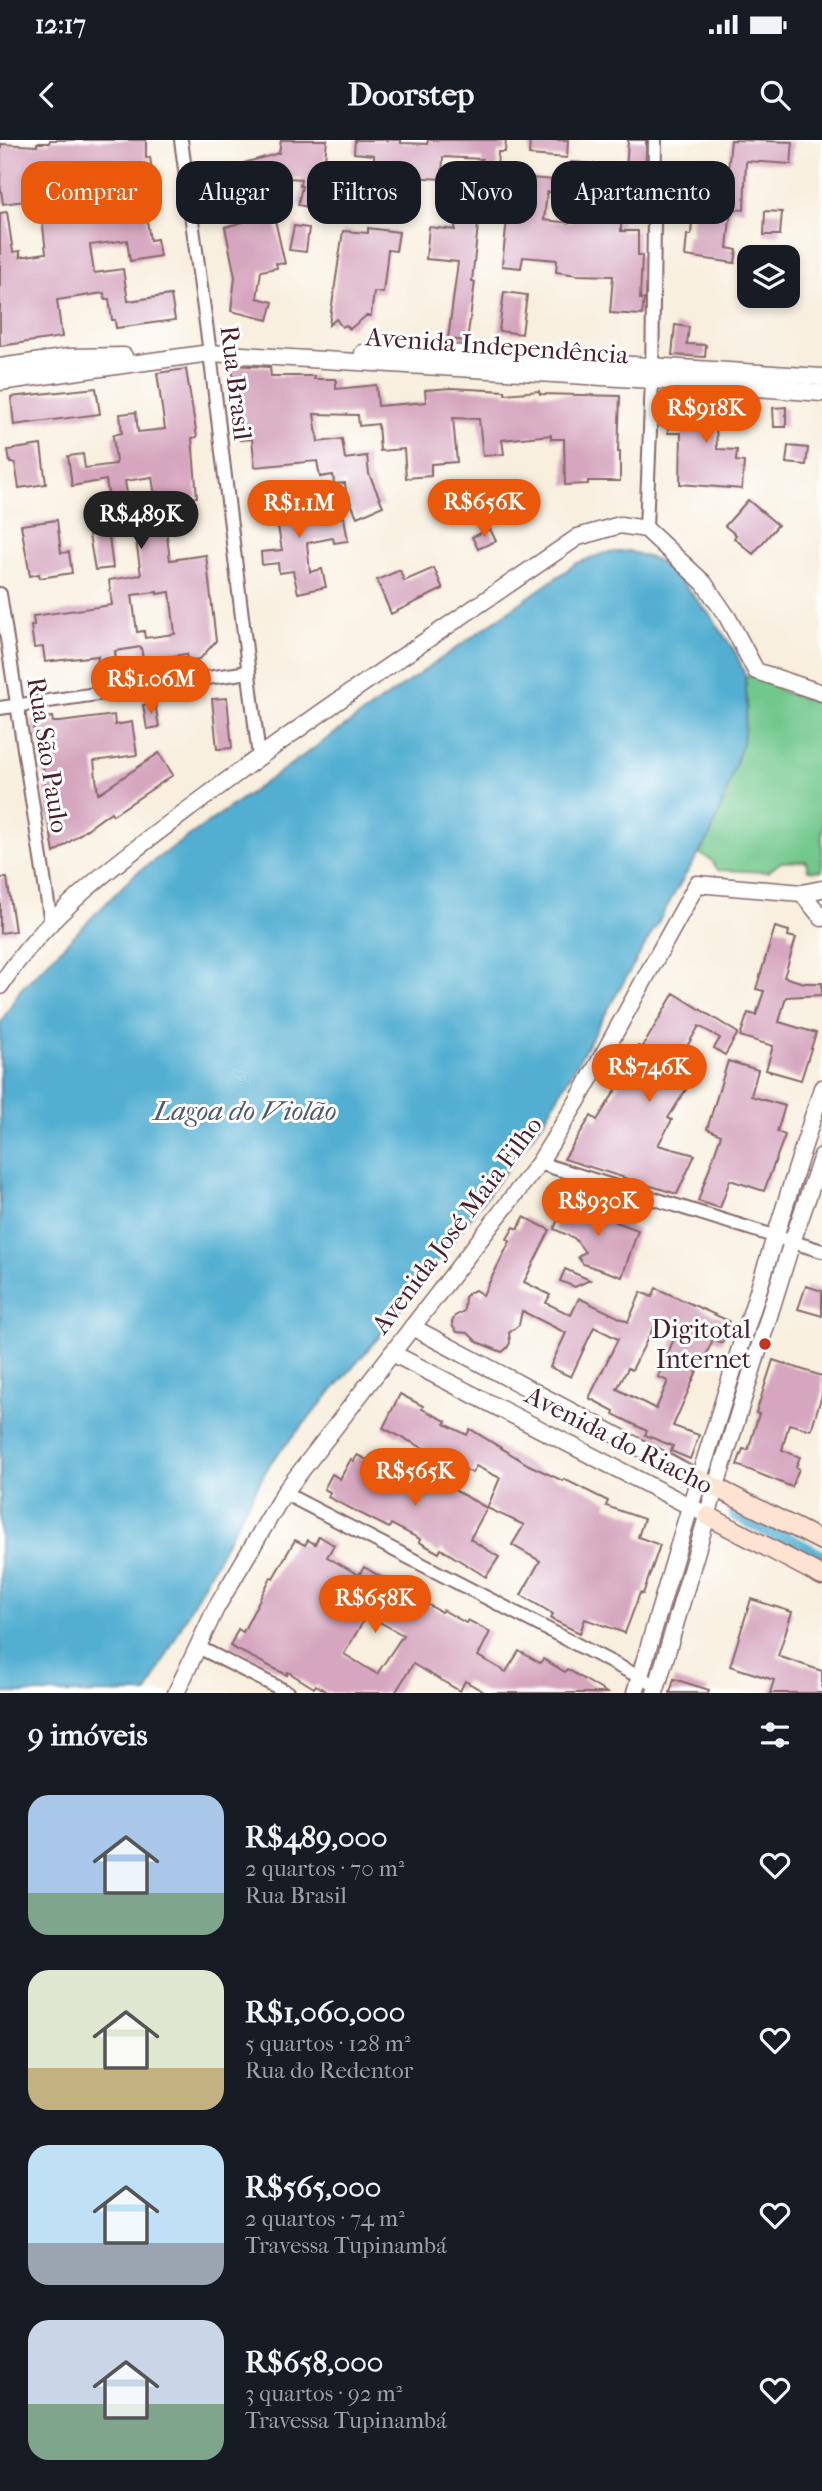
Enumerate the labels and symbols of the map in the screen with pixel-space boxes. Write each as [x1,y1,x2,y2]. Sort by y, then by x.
street label: Avenida Independência [364,321,630,371]
street label: Rua Brasil [214,324,258,442]
pin: R$918K [649,386,763,445]
pin: R$1.1M [242,480,356,540]
pin: R$656K [427,480,541,539]
pin: R$489K [84,492,198,551]
pin: R$1.06M [86,656,216,716]
street label: Rua São Paulo [20,675,76,835]
pin: R$746K [592,1044,706,1104]
water label: Lagoa do Violão [151,1094,337,1127]
street label: Avenida José Maia Filho [365,1110,549,1341]
pin: R$930K [541,1178,655,1238]
place label: Digitotal Internet [651,1314,752,1375]
marker: Digitotal Internet [757,1336,773,1352]
street label: Avenida do Riacho [519,1379,718,1501]
pin: R$565K [358,1448,472,1508]
pin: R$658K [318,1576,432,1635]

